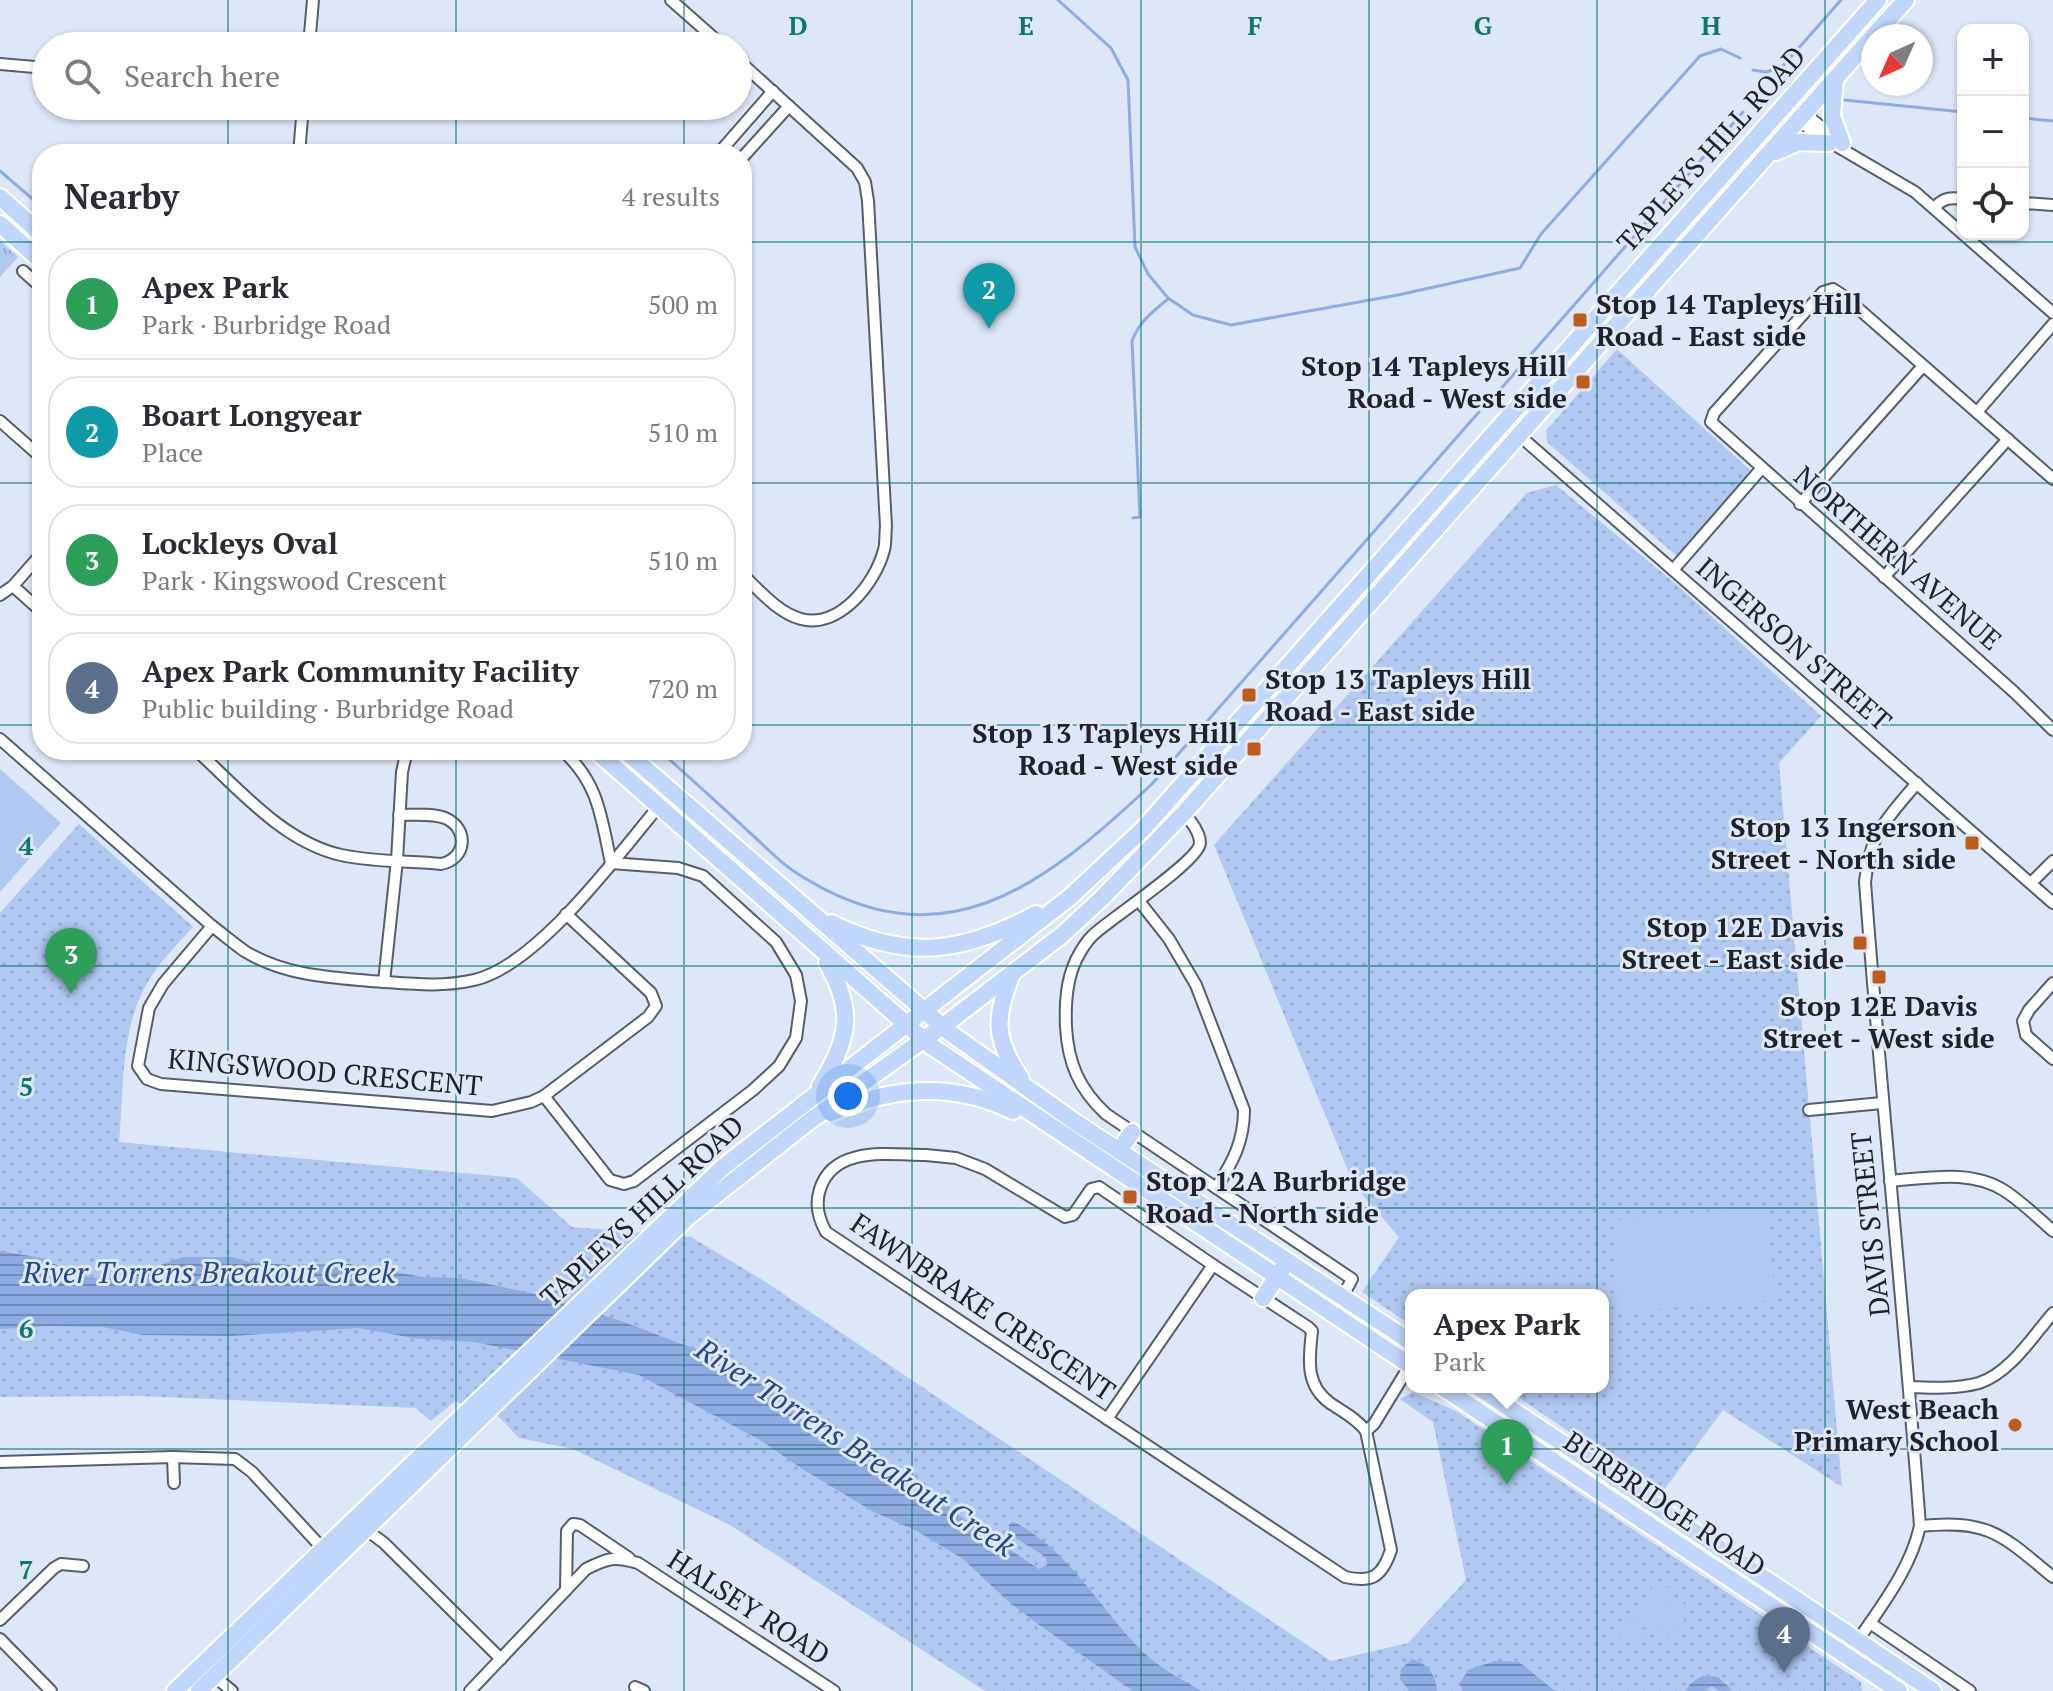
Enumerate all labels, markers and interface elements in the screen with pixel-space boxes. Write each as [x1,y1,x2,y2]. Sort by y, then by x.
text: D [788,8,808,42]
text: E [1018,8,1034,42]
text: F [1248,8,1263,42]
text: G [1474,8,1493,42]
text: H [1701,8,1721,42]
north arrow [1861,24,1933,96]
map controls [1957,24,2029,240]
button: + [1957,24,2029,96]
search box [32,32,752,120]
street label: TAPLEYS HILL ROAD [1608,38,1813,260]
icon: search [60,54,104,98]
text: Search here [124,56,280,96]
button: − [1957,96,2029,168]
button: locate [1957,168,2029,240]
text: Nearby [64,174,179,219]
text: 4 results [622,179,720,213]
pin: 2 [963,263,1015,329]
text: Apex Park [142,267,289,307]
place label: Stop 14 Tapleys Hill Road - East side [1596,285,1862,354]
text: 1 [85,287,99,321]
text: 500 m [648,287,718,321]
text: Park · Burbridge Road [142,307,391,341]
marker: Stop 14 Tapleys Hill Road - East side [1571,311,1589,329]
place label: Stop 14 Tapleys Hill Road - West side [1301,347,1567,416]
marker: Stop 14 Tapleys Hill Road - West side [1574,373,1592,391]
text: Boart Longyear [142,395,362,435]
text: 2 [85,415,99,449]
text: 510 m [648,415,718,449]
text: Place [142,435,203,469]
street label: NORTHERN AVENUE [1787,457,2010,658]
text: Lockleys Oval [142,523,338,563]
text: 3 [85,543,99,577]
text: 510 m [648,543,718,577]
street label: INGERSON STREET [1689,549,1900,739]
text: Park · Kingswood Crescent [142,563,447,597]
text: Apex Park Community Facility [142,651,579,691]
place label: Stop 13 Tapleys Hill Road - East side [1265,660,1531,729]
text: 4 [85,671,99,705]
text: 720 m [648,671,718,705]
marker: Stop 13 Tapleys Hill Road - East side [1240,686,1258,704]
text: Public building · Burbridge Road [142,691,514,725]
place label: Stop 13 Tapleys Hill Road - West side [972,714,1238,783]
marker: Stop 13 Tapleys Hill Road - West side [1245,740,1263,758]
place label: Stop 13 Ingerson Street - North side [1711,808,1956,877]
text: 4 [19,828,34,862]
marker: Stop 13 Ingerson Street - North side [1963,834,1981,852]
place label: Stop 12E Davis Street - East side [1621,908,1844,977]
pin: 3 [45,928,97,994]
marker: Stop 12E Davis Street - East side [1851,934,1869,952]
marker: Stop 12E Davis Street - West side [1870,968,1888,986]
place label: Stop 12E Davis Street - West side [1763,987,1995,1056]
street label: KINGSWOOD CRESCENT [166,1039,484,1104]
text: 5 [19,1069,33,1103]
your location [828,1076,868,1116]
street label: TAPLEYS HILL ROAD [532,1107,751,1315]
street label: DAVIS STREET [1841,1130,1898,1318]
place label: Stop 12A Burbridge Road - North side [1146,1162,1406,1231]
marker: Stop 12A Burbridge Road - North side [1121,1188,1139,1206]
street label: FAWNBRAKE CRESCENT [844,1204,1123,1409]
water label: River Torrens Breakout Creek [22,1252,396,1292]
popup [1405,1289,1609,1393]
text: Apex Park [1434,1304,1580,1344]
text: 6 [19,1311,33,1345]
water label: River Torrens Breakout Creek [687,1328,1023,1566]
text: Park [1434,1344,1486,1378]
place label: West Beach Primary School [1794,1390,1999,1459]
marker: West Beach Primary School [2006,1416,2024,1434]
pin: 1 [1481,1419,1533,1485]
street label: BURBRIDGE ROAD [1557,1422,1773,1585]
street label: HALSEY ROAD [661,1540,837,1673]
text: 7 [19,1552,33,1586]
pin: 4 [1758,1607,1810,1673]

